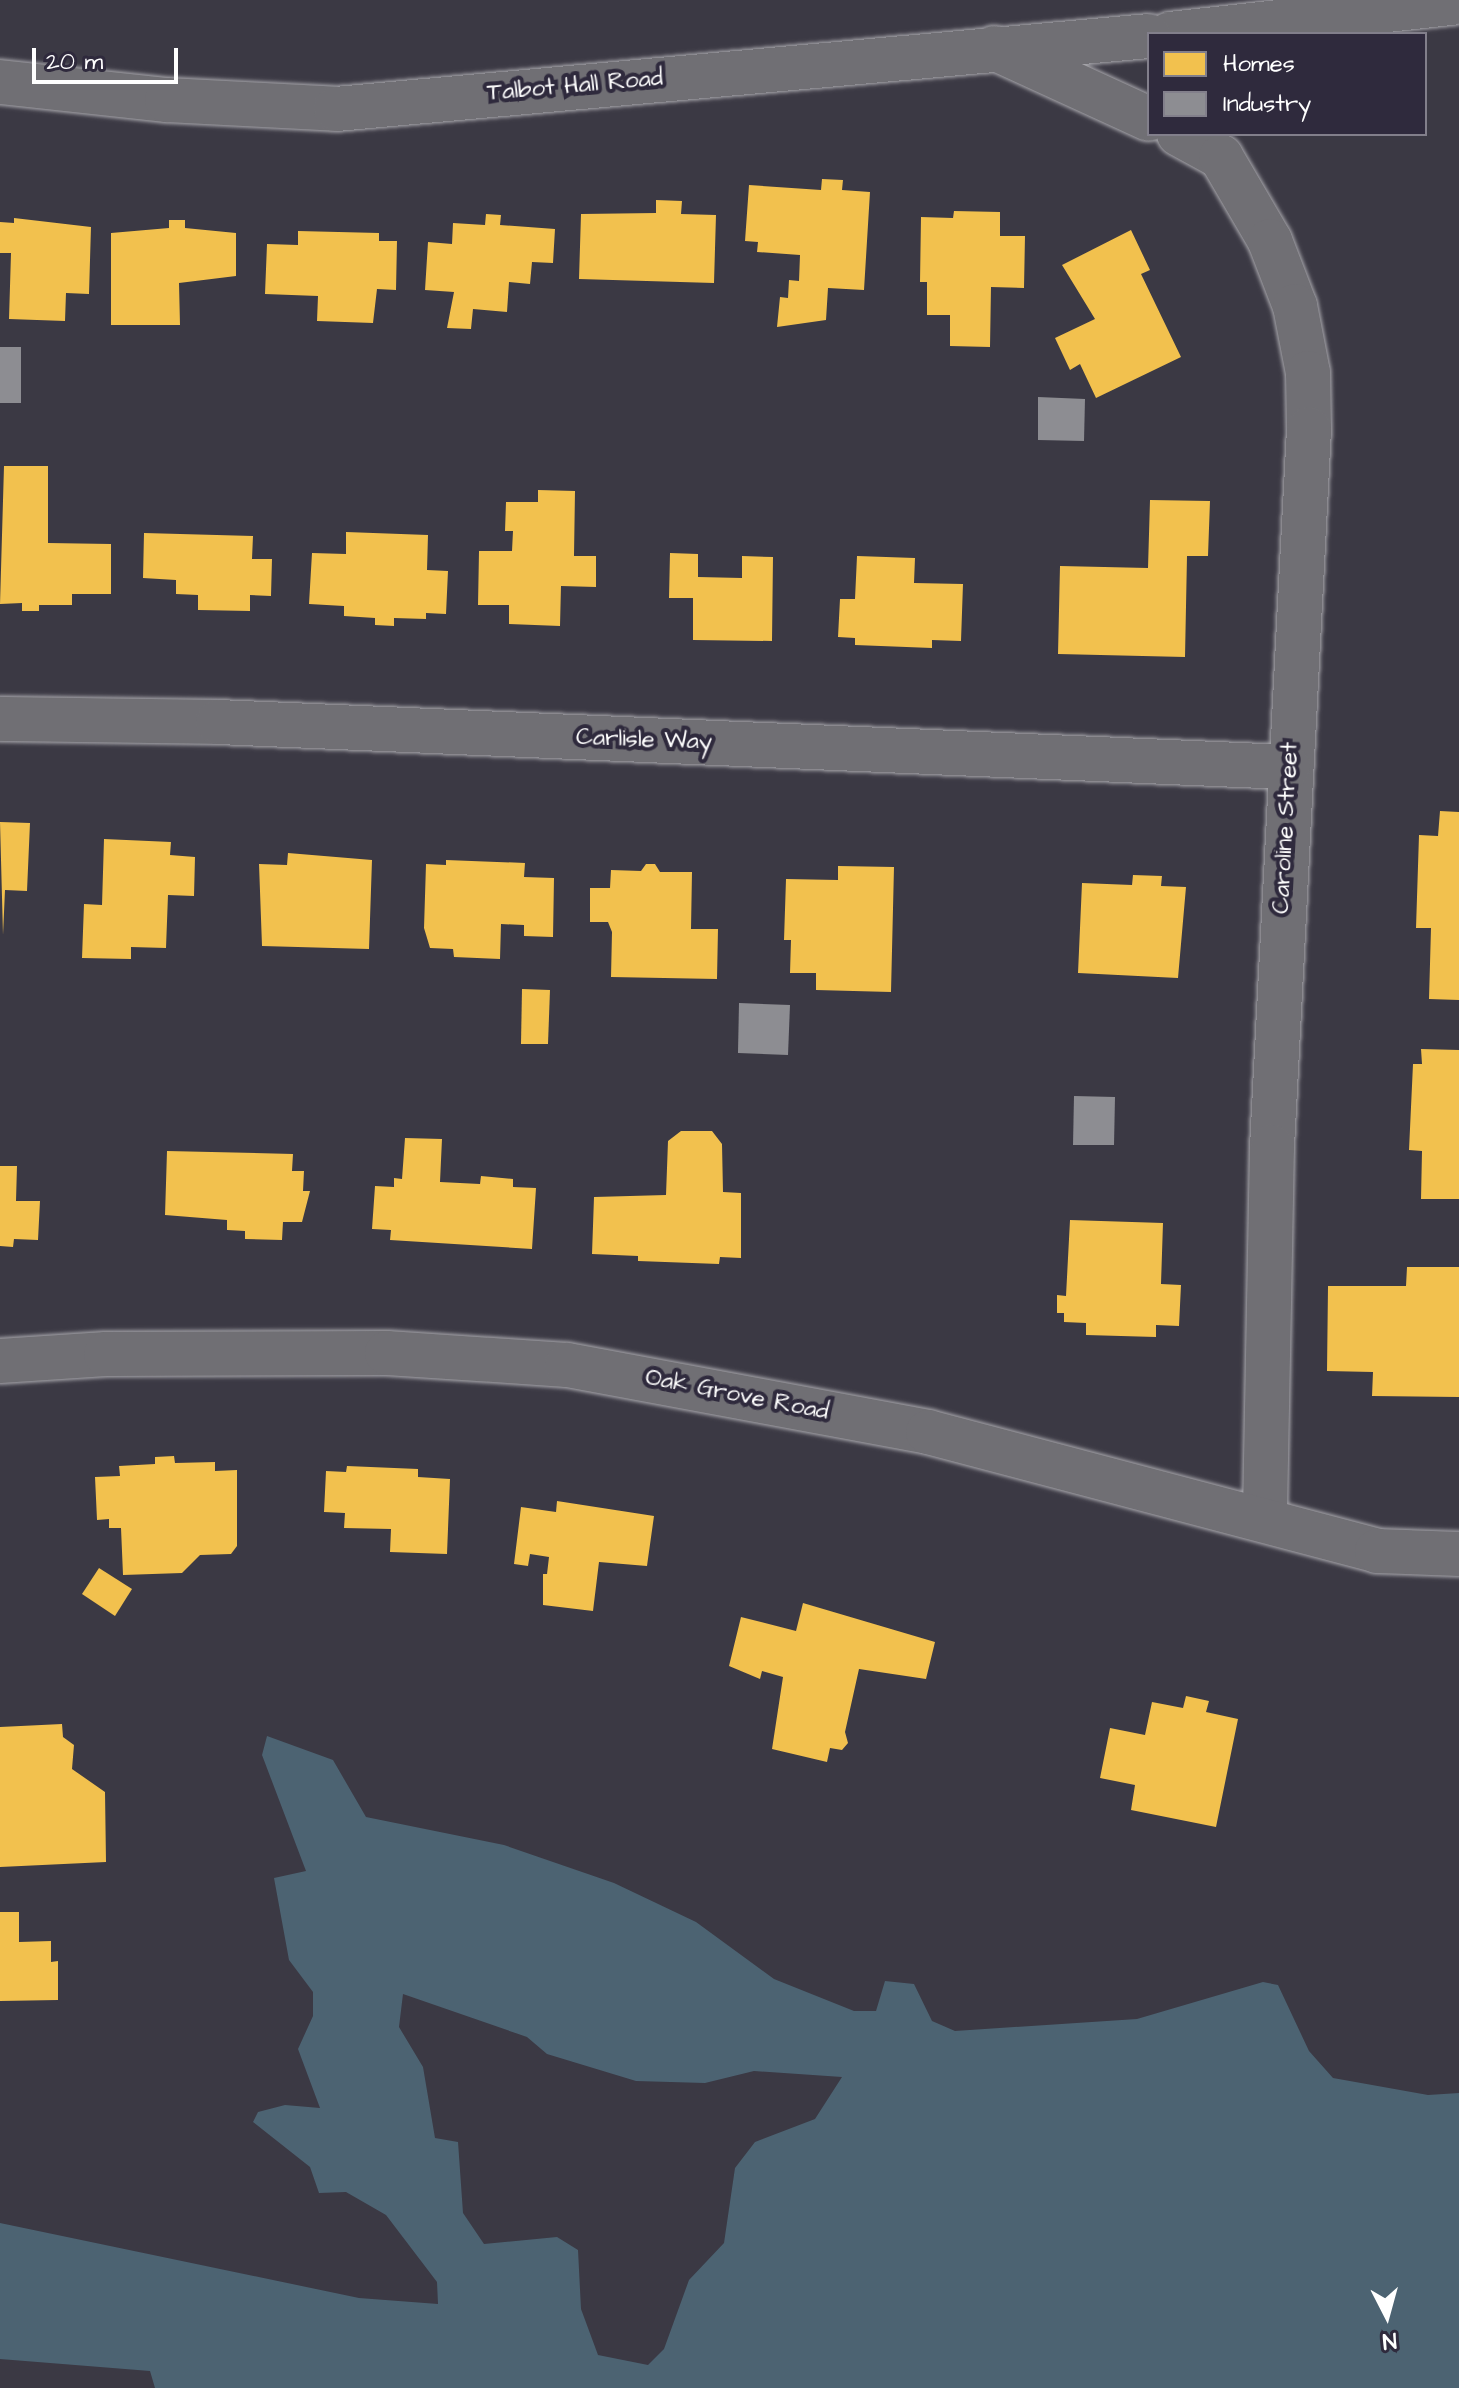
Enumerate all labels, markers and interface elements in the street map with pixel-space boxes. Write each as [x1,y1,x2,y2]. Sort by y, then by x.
scale bar [36,32,182,82]
legend [1147,32,1427,136]
text: 20 m [46,45,103,79]
text: Homes [1223,47,1295,81]
street label: Talbot Hall Road [486,64,664,108]
text: Industry [1223,87,1311,121]
street label: Carlisle Way [575,723,713,757]
street label: Caroline Street [1267,741,1305,915]
street label: Oak Grove Road [643,1363,831,1427]
north arrow [1347,2276,1427,2356]
text: N [1381,2324,1398,2357]

